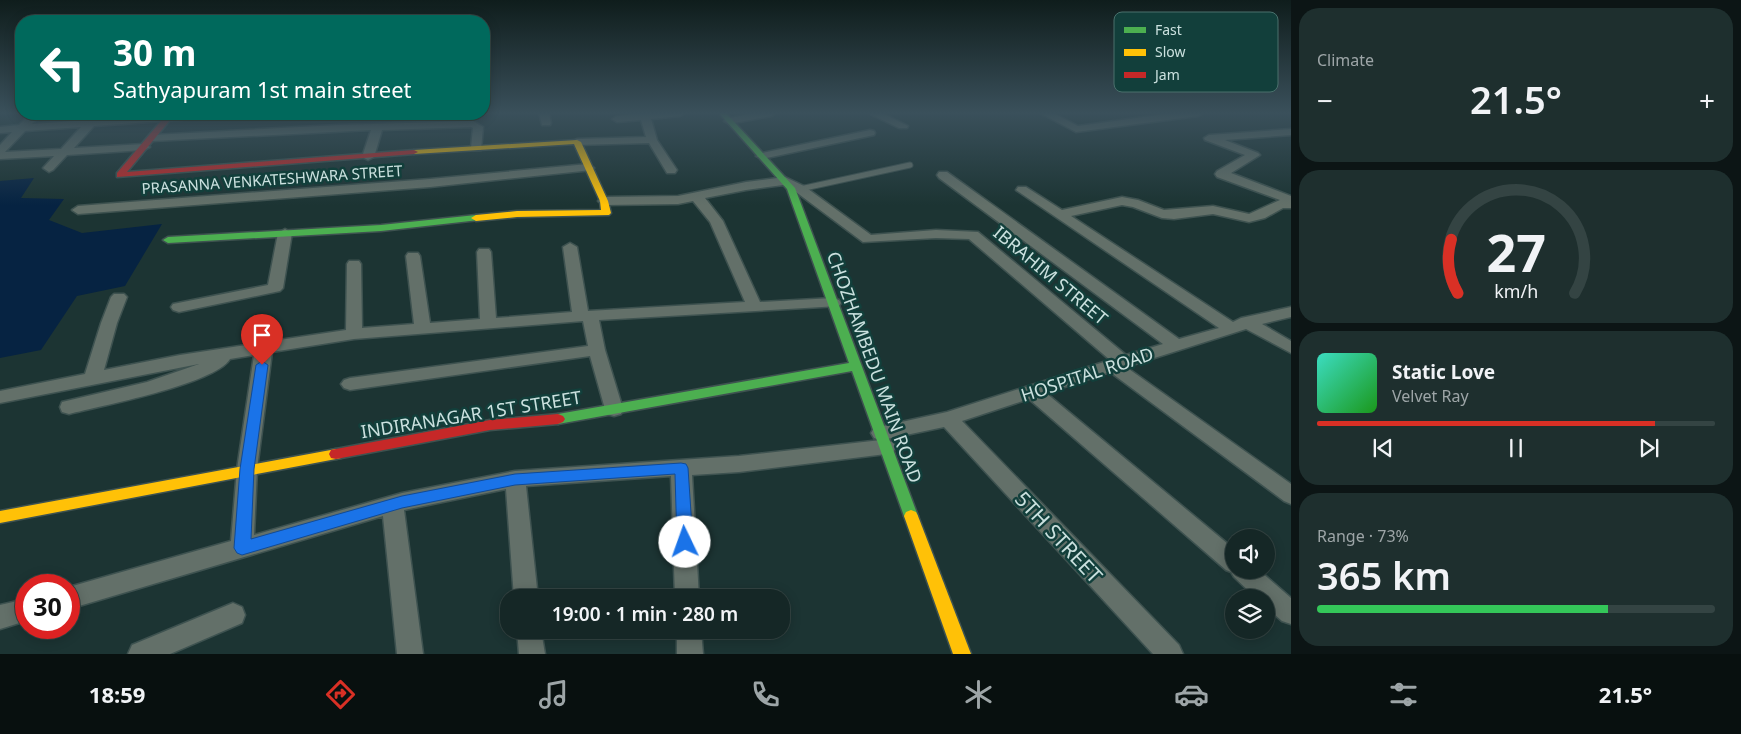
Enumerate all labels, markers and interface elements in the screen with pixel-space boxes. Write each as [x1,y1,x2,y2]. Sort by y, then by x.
legend [1114,12,1278,92]
text: Fast [1155,20,1182,39]
text: 30 m [113,29,196,76]
icon: left [30,35,95,100]
text: Slow [1155,42,1186,61]
text: Climate [1317,49,1374,71]
text: Jam [1153,65,1180,84]
text: 21.5° [1470,73,1562,125]
text: Sathyapuram 1st main street [113,74,412,104]
text: − [1317,81,1333,119]
text: + [1699,81,1715,119]
street label: PRASANNA VENKATESHWARA STREET [141,160,404,198]
text: 27 [1486,216,1546,287]
street label: IBRAHIM STREET [989,220,1113,330]
street label: CHOZHAMBEDU MAIN ROAD [822,248,928,486]
text: km/h [1494,279,1538,303]
pin [241,314,283,365]
icon: arrive [248,321,276,349]
street label: HOSPITAL ROAD [1018,341,1156,407]
text: Static Love [1392,359,1495,385]
street label: INDIRANAGAR 1ST STREET [359,385,583,443]
text: Velvet Ray [1392,385,1469,407]
icon: previous [1369,434,1397,462]
icon: pause [1502,434,1530,462]
icon: next [1635,434,1663,462]
street label: 5TH STREET [1009,485,1109,589]
position arrow [658,515,710,567]
text: Range · 73% [1317,525,1409,547]
map controls [1225,529,1275,639]
button: sound [1225,529,1275,579]
text: 365 km [1317,549,1451,601]
speed limit sign: 30 [15,574,80,639]
button: layers [1225,589,1275,639]
text: 19:00 · 1 min · 280 m [552,601,738,627]
icon: directions [323,677,358,712]
icon: music [536,677,571,712]
icon: phone [748,677,783,712]
icon: climate [961,677,996,712]
icon: car [1174,677,1209,712]
icon: filters [1386,677,1421,712]
text: 18:59 [89,679,145,709]
text: 21.5° [1599,679,1652,709]

